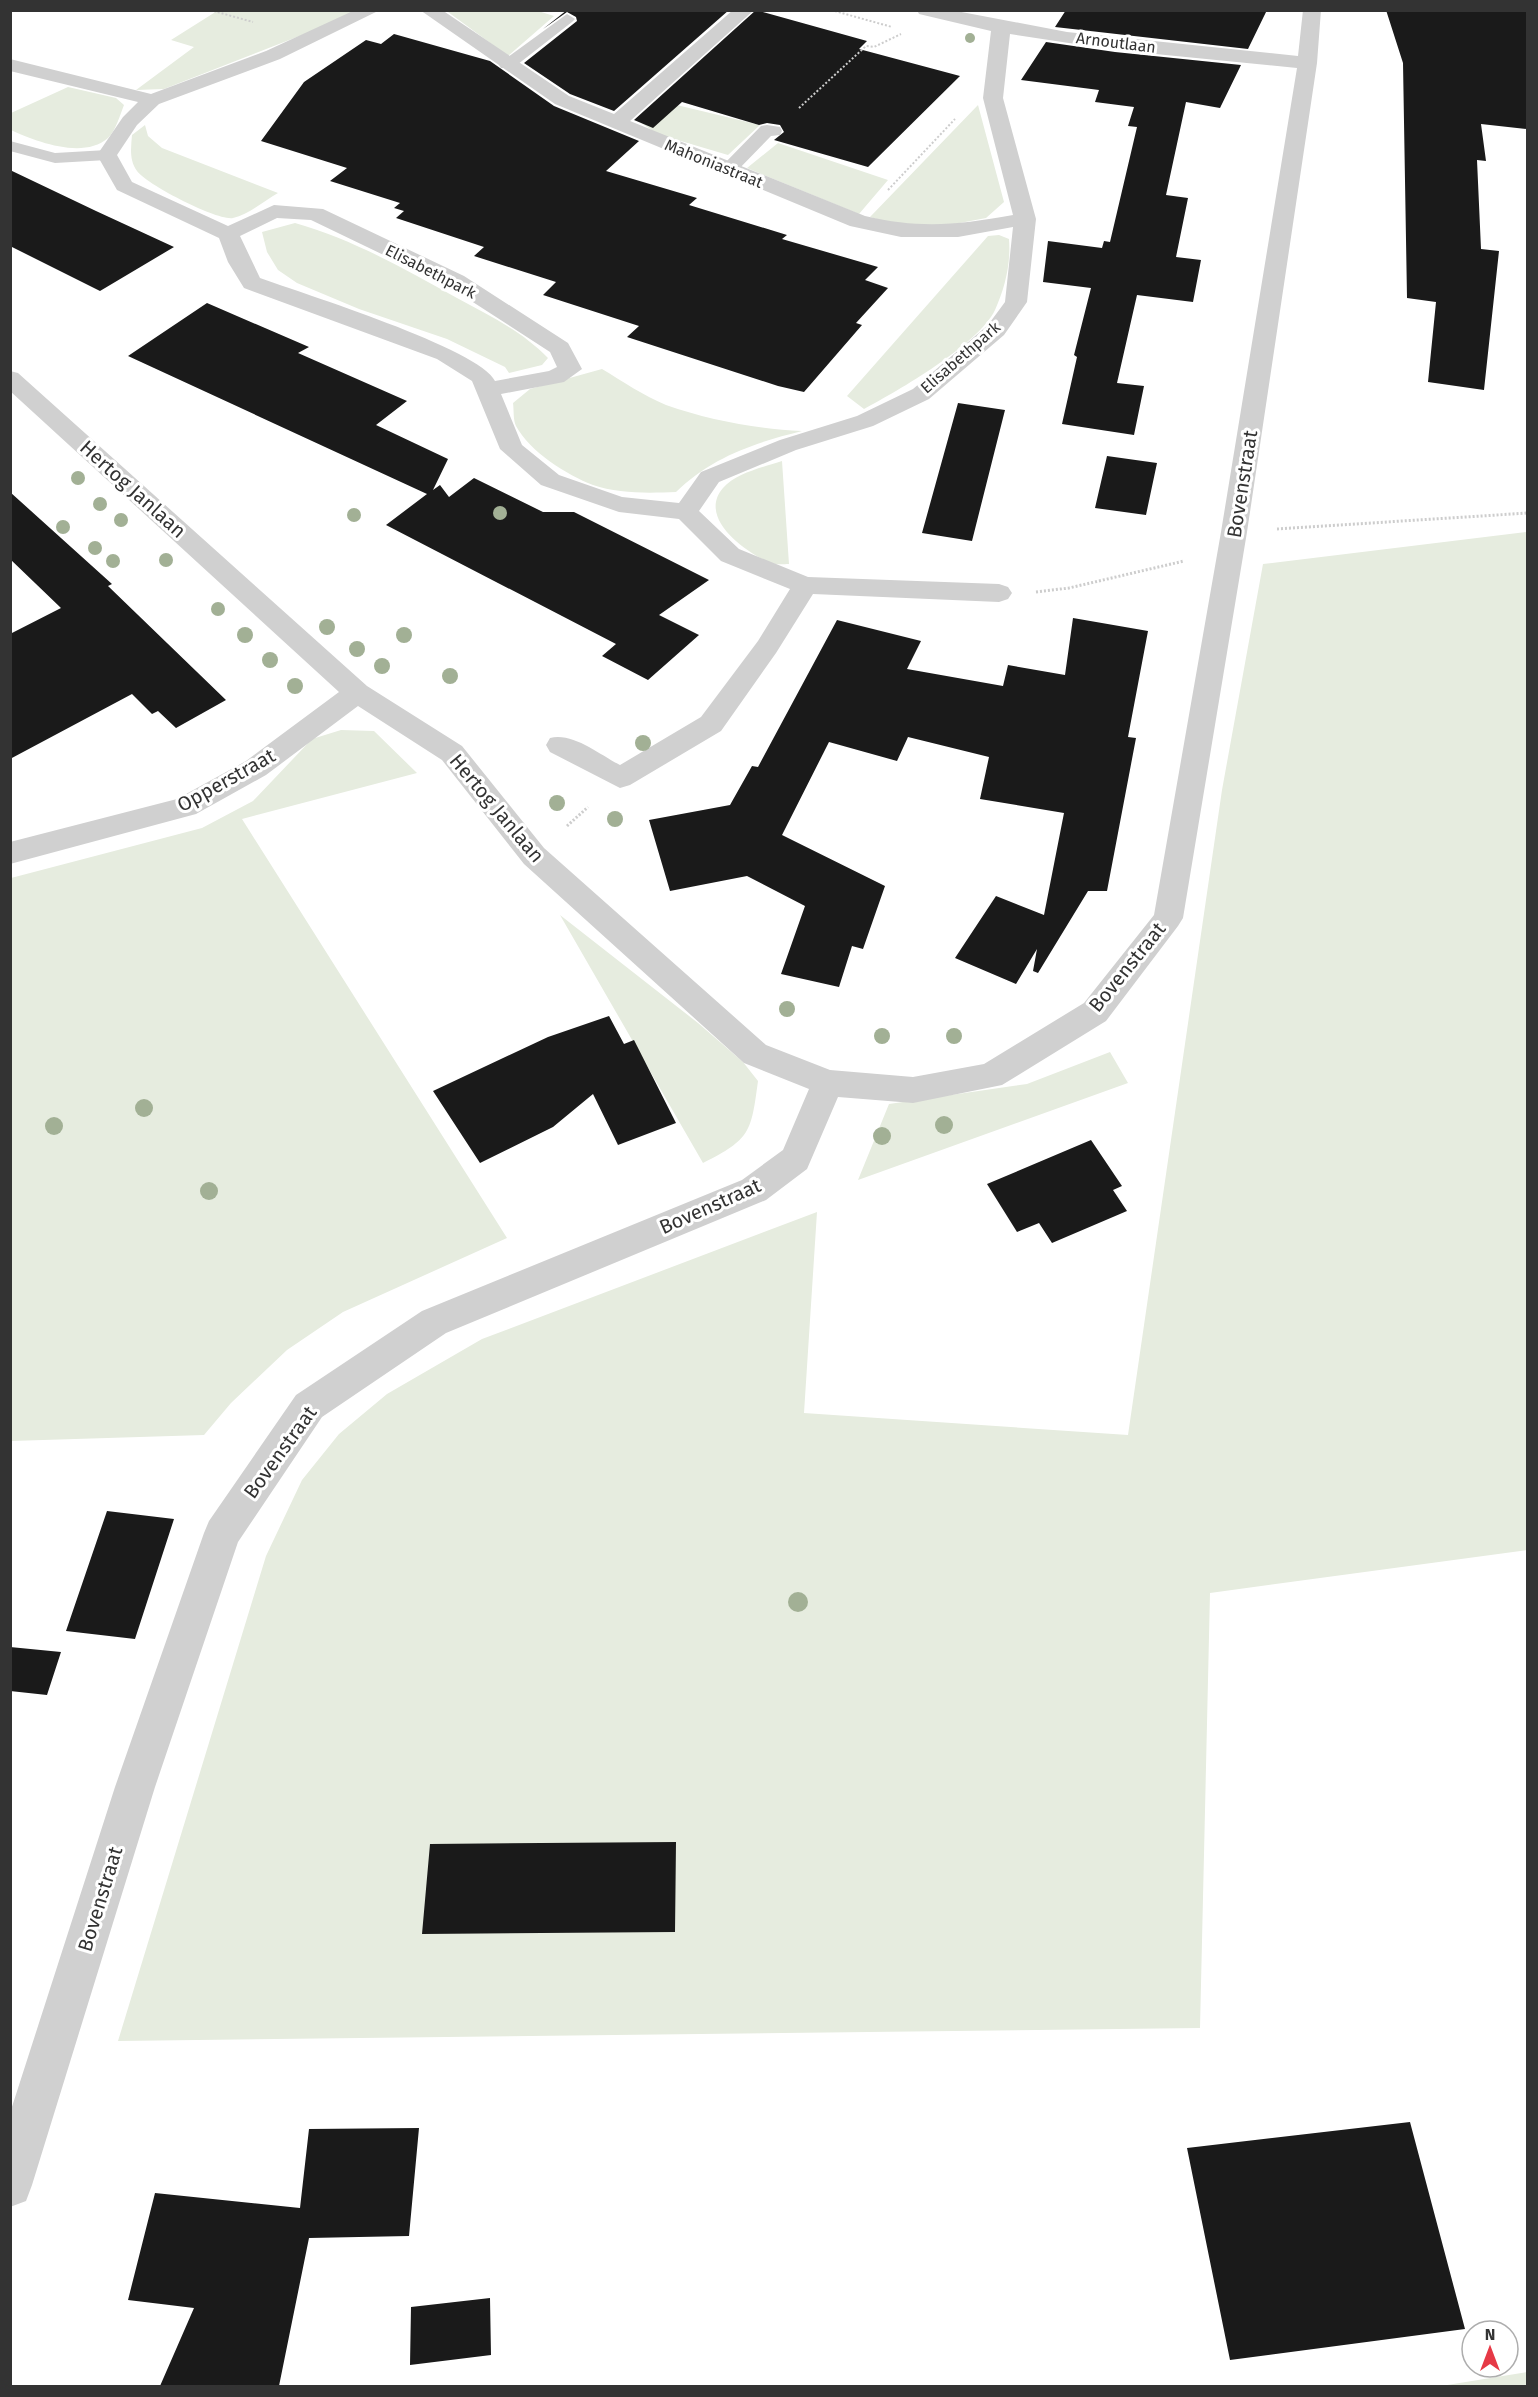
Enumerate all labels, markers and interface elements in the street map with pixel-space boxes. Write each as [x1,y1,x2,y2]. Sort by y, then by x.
street label: Arnoutlaan [1075,28,1157,57]
street label: Mahoniastraat [662,135,766,192]
street label: Elisabethpark [382,240,480,303]
street label: Elisabethpark [917,317,1005,397]
street label: Bovenstraat [1222,428,1262,540]
street label: Hertog Janlaan [75,435,191,543]
street label: Opperstraat [173,743,280,817]
street label: Hertog Janlaan [445,749,549,867]
street label: Bovenstraat [1083,917,1171,1017]
street label: Bovenstraat [656,1173,765,1239]
street label: Bovenstraat [238,1400,322,1503]
street label: Bovenstraat [73,1843,128,1954]
north arrow [1460,2319,1520,2379]
text: N [1485,2325,1495,2344]

